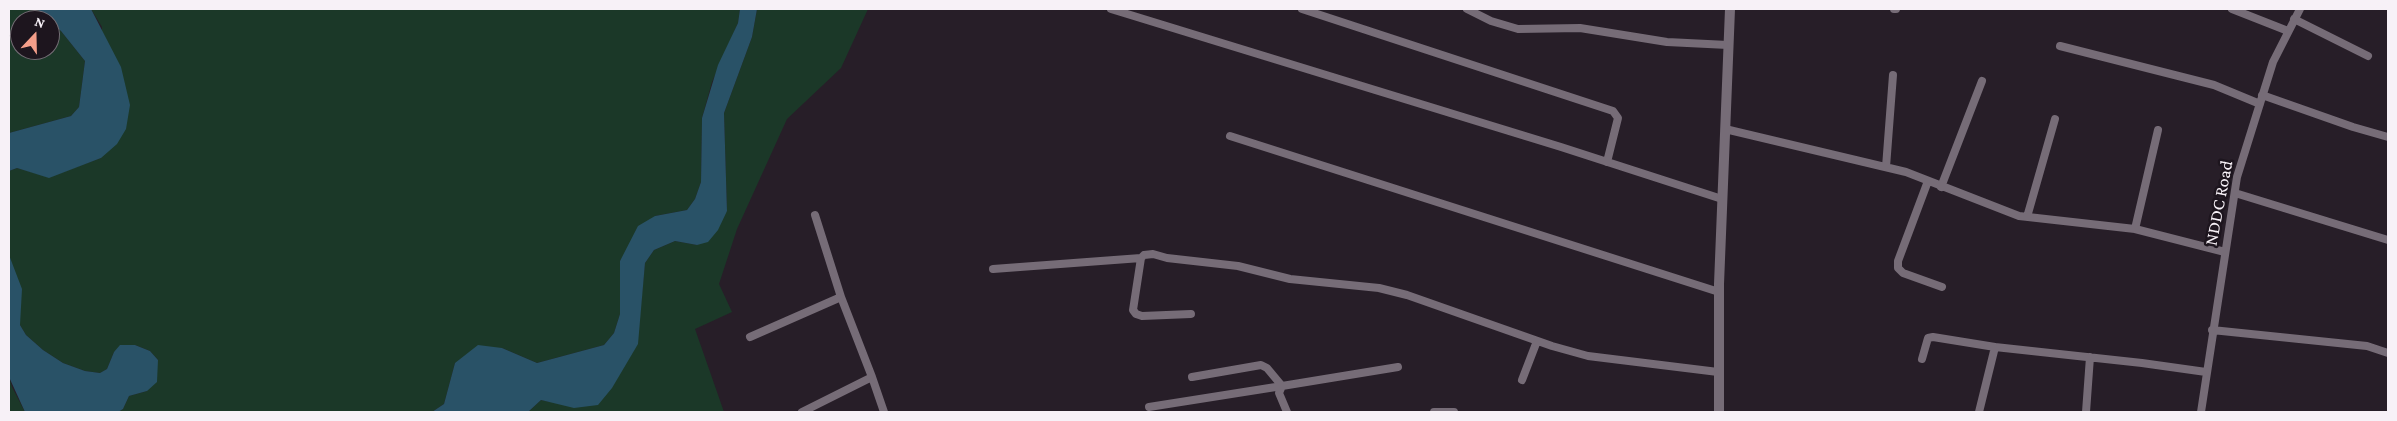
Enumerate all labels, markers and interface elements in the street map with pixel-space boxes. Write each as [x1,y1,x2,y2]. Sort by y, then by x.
north arrow [10,10,60,60]
text: N [33,13,47,31]
street label: NDDC Road [2200,159,2238,247]

